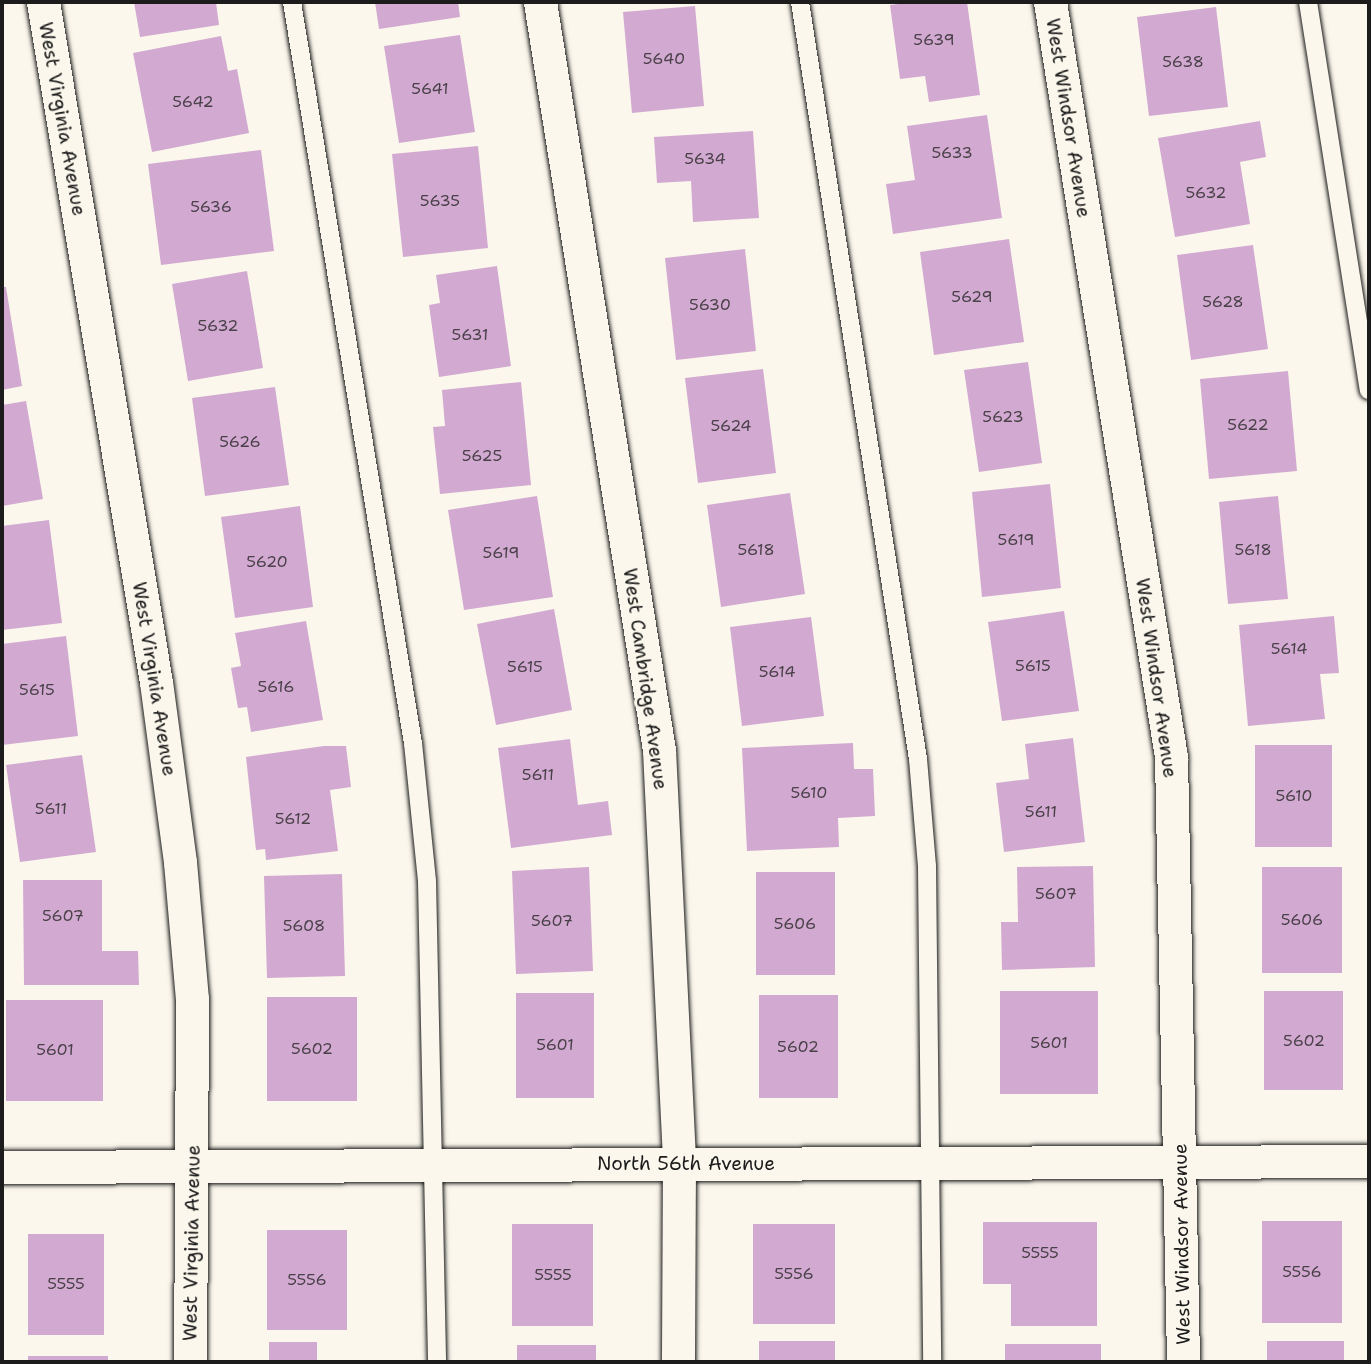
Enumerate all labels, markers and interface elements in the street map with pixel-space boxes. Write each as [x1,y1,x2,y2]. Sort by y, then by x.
street label: West Windsor Avenue [1041,17,1095,219]
street label: West Virginia Avenue [34,20,90,218]
house number: 5639 [913,30,955,50]
house number: 5640 [643,49,685,69]
house number: 5638 [1162,52,1204,72]
house number: 5641 [411,79,449,99]
house number: 5642 [172,92,214,112]
house number: 5633 [931,143,973,163]
house number: 5634 [684,149,726,169]
house number: 5632 [1185,183,1227,203]
house number: 5635 [420,191,460,211]
house number: 5636 [190,197,232,217]
house number: 5629 [951,287,993,307]
house number: 5628 [1202,292,1244,312]
house number: 5630 [689,295,731,315]
house number: 5632 [197,316,239,336]
house number: 5631 [452,325,488,345]
house number: 5623 [982,407,1024,427]
house number: 5622 [1227,415,1269,435]
house number: 5624 [710,416,752,436]
house number: 5626 [219,432,261,452]
house number: 5625 [462,446,502,466]
house number: 5619 [998,530,1034,550]
house number: 5618 [737,540,775,560]
house number: 5618 [1234,540,1272,560]
house number: 5619 [483,543,519,563]
house number: 5620 [246,552,288,572]
street label: West Cambridge Avenue [618,567,672,791]
street label: West Windsor Avenue [1131,577,1181,779]
street label: West Virginia Avenue [127,580,181,778]
house number: 5614 [1271,639,1307,659]
house number: 5615 [1015,656,1051,676]
house number: 5615 [507,657,543,677]
house number: 5614 [759,662,795,682]
house number: 5616 [258,677,294,697]
house number: 5615 [19,680,55,700]
house number: 5611 [522,765,554,785]
house number: 5610 [791,783,827,803]
house number: 5610 [1276,786,1312,806]
house number: 5611 [35,799,67,819]
house number: 5611 [1025,802,1057,822]
house number: 5612 [275,809,311,829]
house number: 5607 [1035,884,1077,904]
house number: 5607 [42,906,84,926]
house number: 5606 [1281,910,1323,930]
house number: 5607 [531,911,573,931]
house number: 5606 [774,914,816,934]
house number: 5608 [283,916,325,936]
house number: 5602 [1283,1031,1325,1051]
house number: 5601 [1030,1033,1068,1053]
house number: 5601 [536,1035,574,1055]
house number: 5602 [777,1037,819,1057]
house number: 5602 [291,1039,333,1059]
house number: 5601 [36,1040,74,1060]
street label: West Windsor Avenue [1169,1143,1195,1345]
street label: West Virginia Avenue [179,1145,205,1341]
street label: North 56th Avenue [597,1153,775,1175]
house number: 5555 [1021,1243,1059,1263]
house number: 5556 [1282,1262,1322,1282]
house number: 5556 [774,1264,814,1284]
house number: 5555 [534,1265,572,1285]
house number: 5556 [287,1270,327,1290]
house number: 5555 [47,1274,85,1294]

